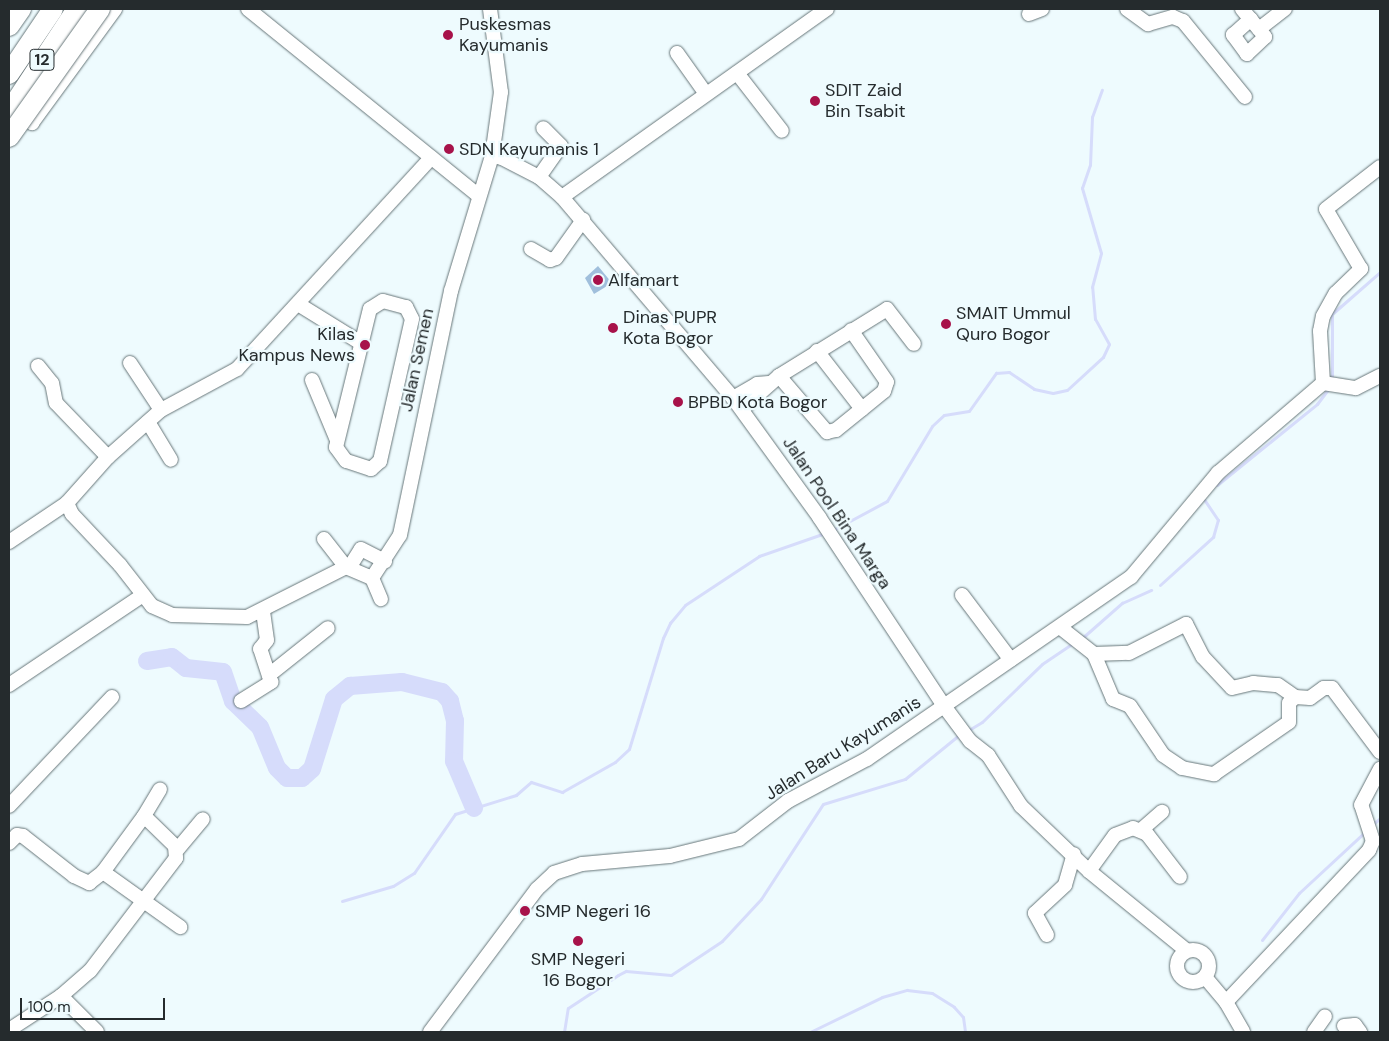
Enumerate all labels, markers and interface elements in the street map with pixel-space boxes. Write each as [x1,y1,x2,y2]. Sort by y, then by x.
place label: Puskesmas Kayumanis [459,14,551,56]
marker: Puskesmas Kayumanis [441,28,455,42]
road number: 12 [28,46,56,74]
place label: SDIT Zaid Bin Tsabit [825,80,906,122]
marker: SDIT Zaid Bin Tsabit [809,95,821,107]
place label: SDN Kayumanis 1 [459,138,599,160]
marker: SDN Kayumanis 1 [443,143,455,155]
place label: Alfamart [608,269,679,291]
marker: Alfamart [592,274,604,286]
place label: SMAIT Ummul Quro Bogor [956,303,1071,346]
street label: Jalan Semen [396,306,438,414]
place label: Dinas PUPR Kota Bogor [623,307,717,350]
marker: SMAIT Ummul Quro Bogor [940,318,952,330]
marker: Dinas PUPR Kota Bogor [607,322,619,334]
place label: Kilas Kampus News [239,324,355,366]
marker: Kilas Kampus News [359,339,371,351]
place label: BPBD Kota Bogor [688,391,827,413]
marker: BPBD Kota Bogor [672,396,684,408]
street label: Jalan Pool Bina Marga [778,433,896,593]
street label: Jalan Baru Kayumanis [761,691,925,805]
place label: SMP Negeri 16 [535,900,651,922]
marker: SMP Negeri 16 [519,905,531,917]
marker: SMP Negeri 16 Bogor [572,935,584,947]
place label: SMP Negeri 16 Bogor [531,949,625,992]
scale bar [22,988,168,1020]
text: 100 m [28,997,71,1017]

